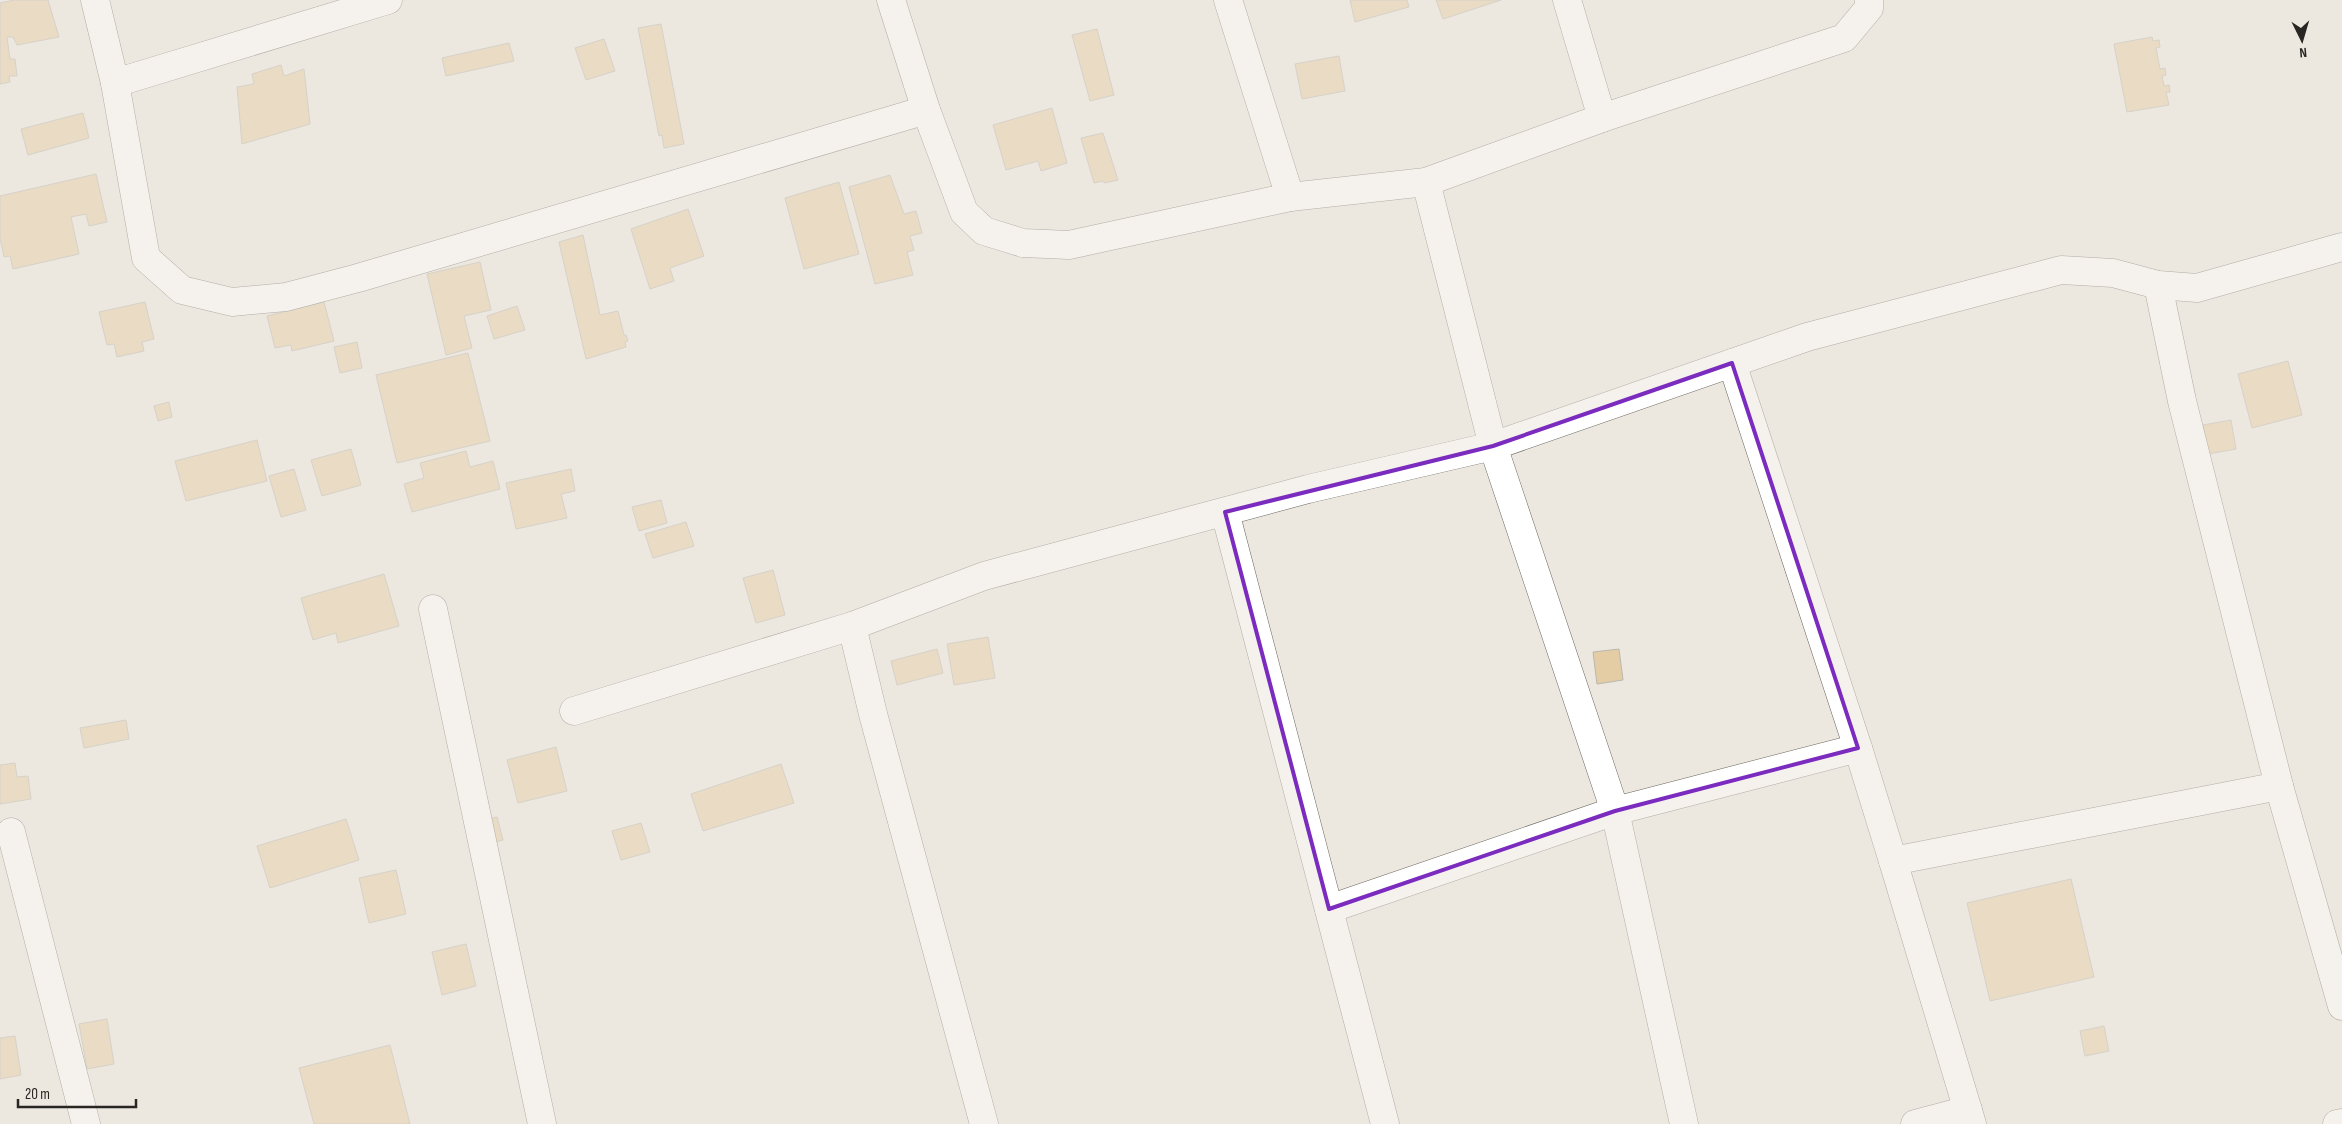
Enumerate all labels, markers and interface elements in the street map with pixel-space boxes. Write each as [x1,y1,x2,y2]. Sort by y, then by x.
north arrow [2277,15,2327,65]
text: N [2299,44,2308,61]
scale bar [18,1076,135,1108]
text: 20 m [25,1085,50,1104]

